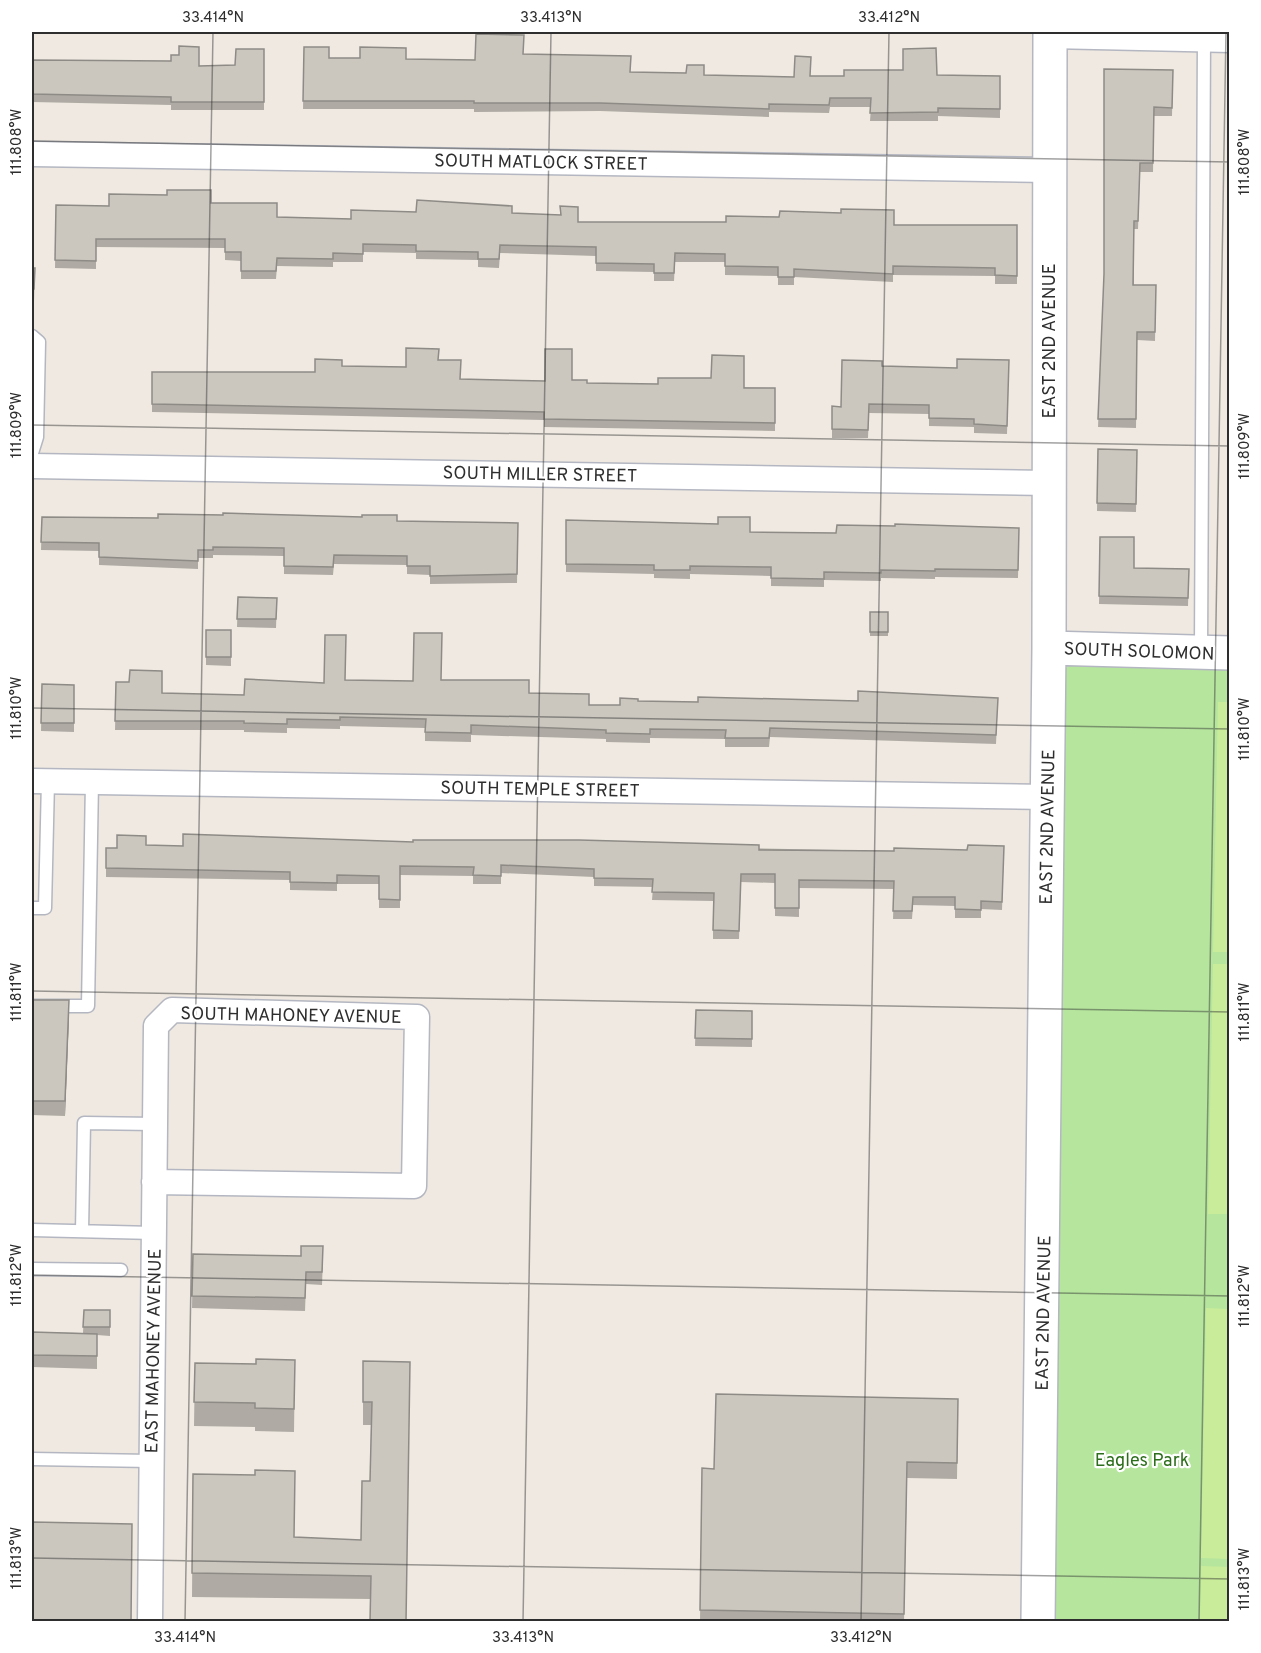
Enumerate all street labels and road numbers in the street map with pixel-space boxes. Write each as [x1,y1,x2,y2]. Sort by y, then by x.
street label: SOUTH MATLOCK STREET [434,150,648,177]
street label: EAST 2ND AVENUE [1039,263,1062,419]
street label: SOUTH MILLER STREET [442,462,638,489]
street label: SOUTH SOLOMON [1063,638,1215,667]
street label: EAST 2ND AVENUE [1036,749,1061,905]
street label: SOUTH TEMPLE STREET [440,777,640,804]
street label: SOUTH MAHONEY AVENUE [180,1003,402,1030]
street label: EAST 2ND AVENUE [1032,1235,1057,1391]
street label: EAST MAHONEY AVENUE [141,1248,168,1454]

